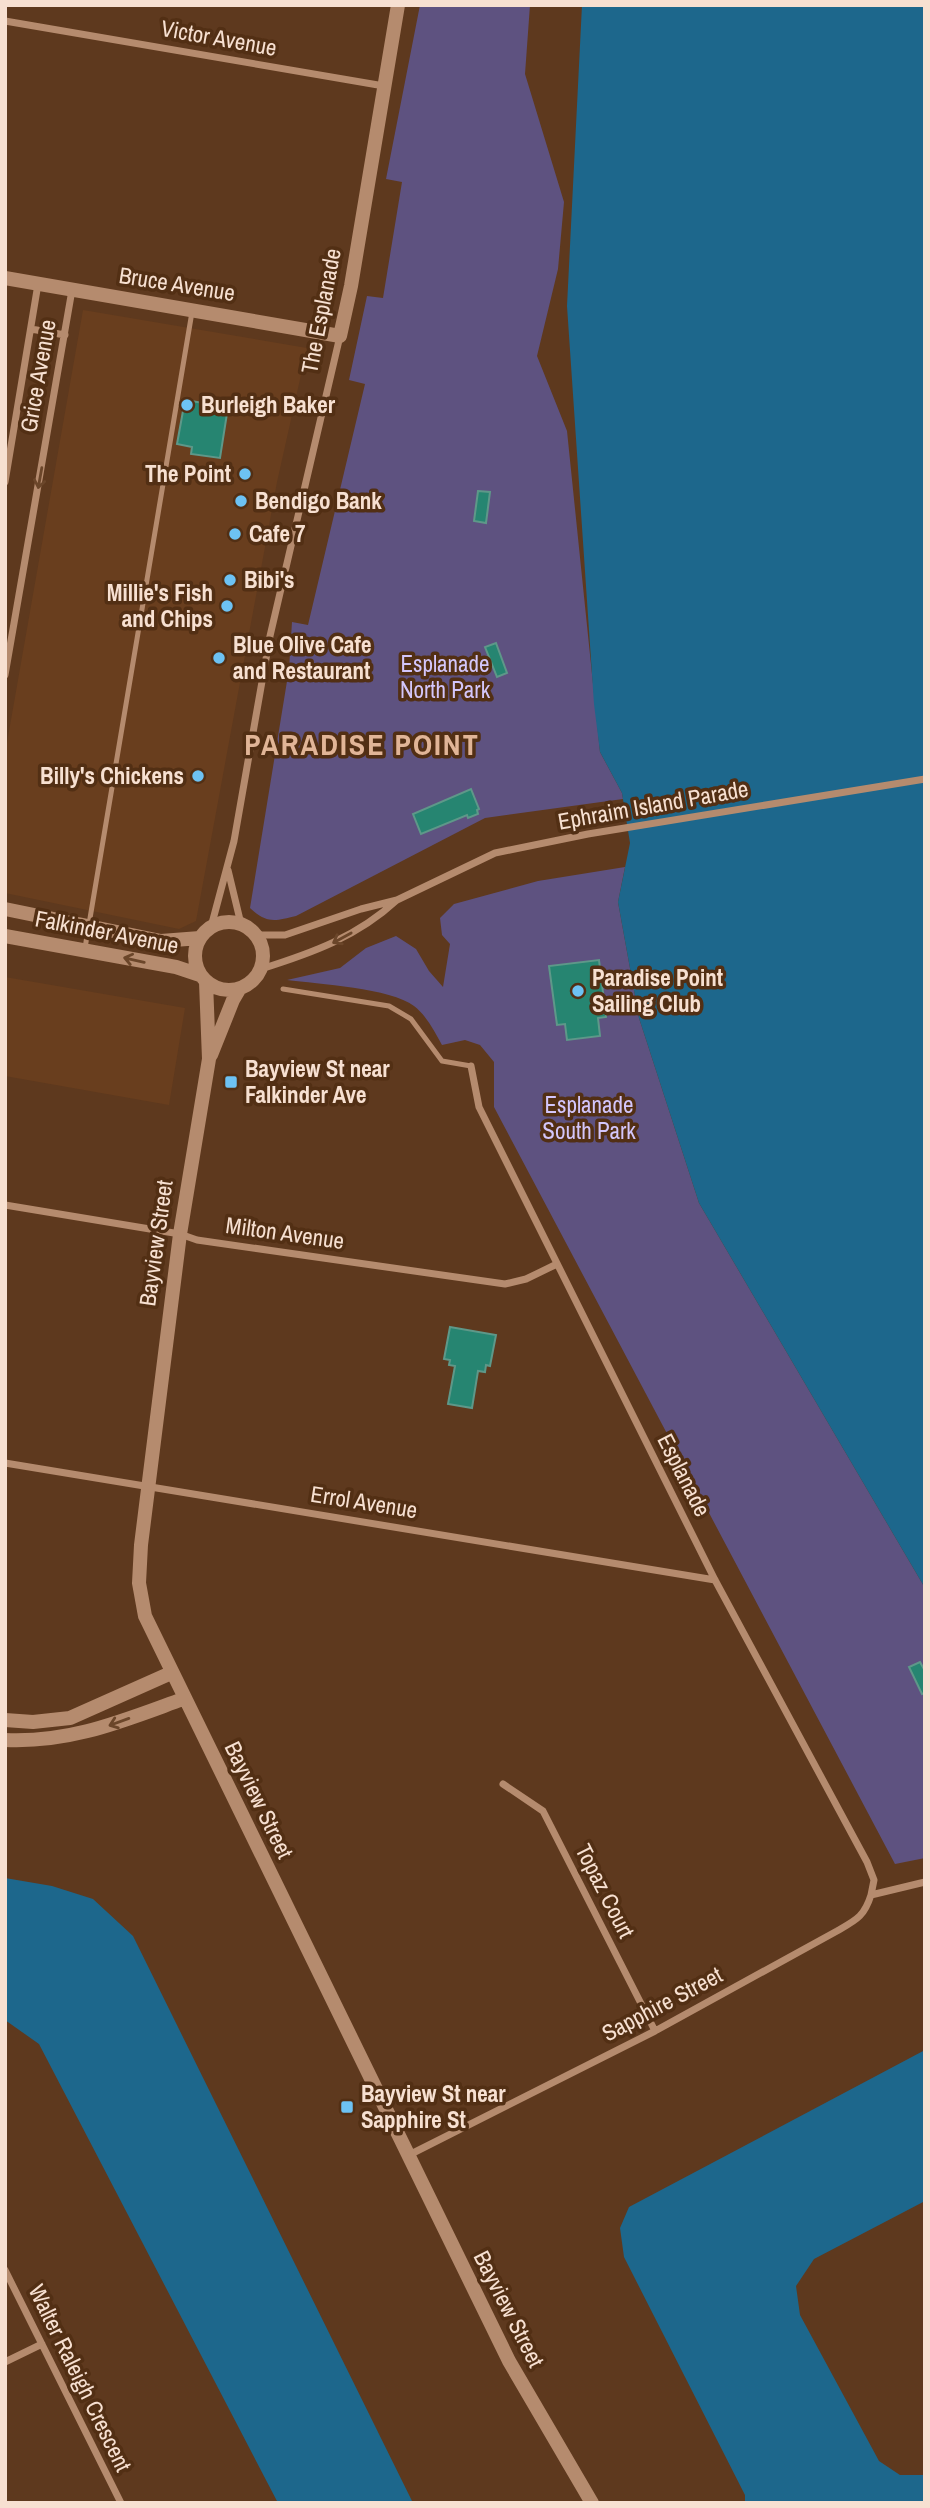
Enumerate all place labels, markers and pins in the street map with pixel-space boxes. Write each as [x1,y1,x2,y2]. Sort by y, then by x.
place label: Burleigh Baker [201,389,336,420]
marker: Burleigh Baker [179,397,195,413]
place label: The Point [145,458,231,489]
marker: The Point [237,466,253,482]
place label: Bendigo Bank [255,485,382,516]
marker: Bendigo Bank [233,493,249,509]
place label: Cafe 7 [249,518,306,549]
marker: Cafe 7 [227,526,243,542]
place label: Bibi's [244,564,295,595]
marker: Bibi's [222,572,238,588]
place label: Millie's Fish and Chips [107,577,213,634]
marker: Millie's Fish and Chips [219,598,235,614]
place label: Blue Olive Cafe and Restaurant [233,629,371,686]
marker: Blue Olive Cafe and Restaurant [211,650,227,666]
place label: Billy's Chickens [40,760,184,791]
marker: Billy's Chickens [190,768,206,784]
place label: Paradise Point Sailing Club [592,962,723,1019]
marker: Paradise Point Sailing Club [570,983,586,999]
place label: Bayview St near Falkinder Ave [245,1053,390,1110]
marker: Bayview St near Falkinder Ave [223,1074,239,1090]
place label: Bayview St near Sapphire St [361,2078,506,2135]
marker: Bayview St near Sapphire St [339,2099,355,2115]

